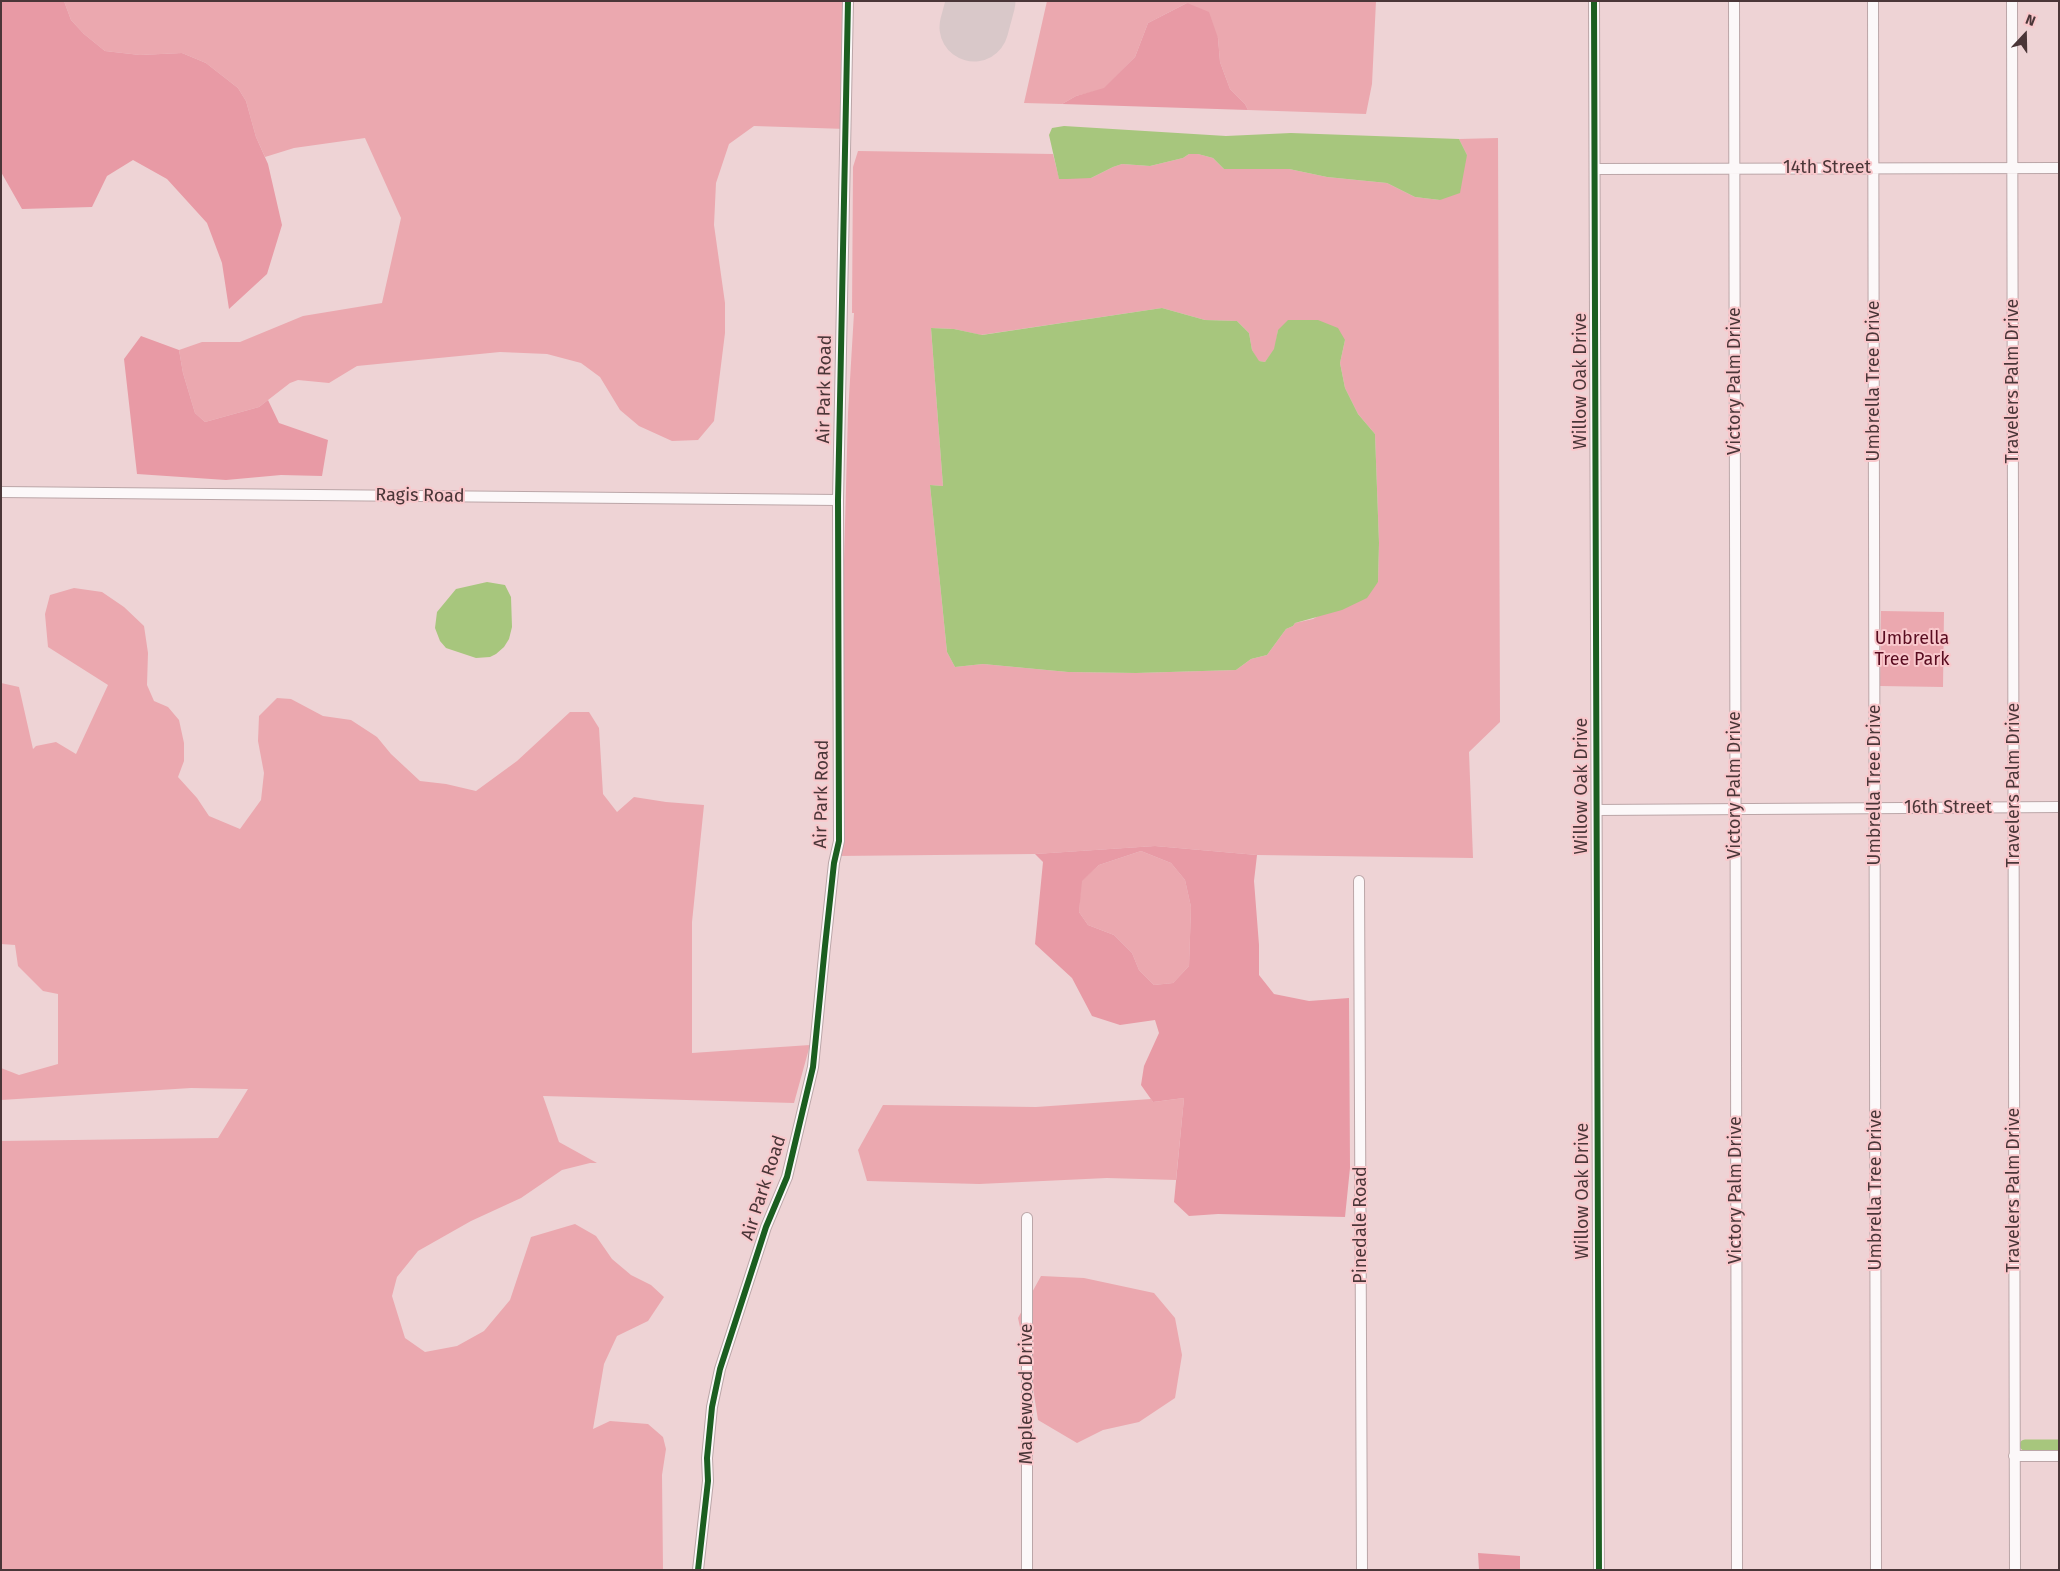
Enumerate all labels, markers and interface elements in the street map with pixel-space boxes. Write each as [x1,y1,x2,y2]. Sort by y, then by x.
north arrow [2000,10,2050,60]
text: N [2023,11,2038,30]
street label: 14th Street [1783,157,1871,179]
street label: Travelers Palm Drive [2002,299,2024,463]
street label: Umbrella Tree Drive [1863,300,1885,462]
street label: Victory Palm Drive [1724,307,1746,455]
street label: Willow Oak Drive [1570,313,1592,449]
street label: Air Park Road [813,334,837,444]
street label: Ragis Road [375,484,465,508]
park label: Umbrella Tree Park [1875,628,1949,670]
street label: Travelers Palm Drive [2003,703,2025,867]
street label: Umbrella Tree Drive [1864,704,1886,866]
street label: Victory Palm Drive [1724,711,1746,859]
street label: Willow Oak Drive [1571,718,1593,854]
street label: Air Park Road [810,739,834,849]
street label: 16th Street [1904,797,1992,819]
street label: Travelers Palm Drive [2003,1108,2025,1272]
street label: Umbrella Tree Drive [1865,1109,1887,1271]
street label: Victory Palm Drive [1725,1116,1747,1264]
street label: Willow Oak Drive [1572,1123,1594,1259]
street label: Air Park Road [737,1133,791,1243]
street label: Pinedale Road [1350,1166,1372,1284]
street label: Maplewood Drive [1016,1323,1038,1465]

